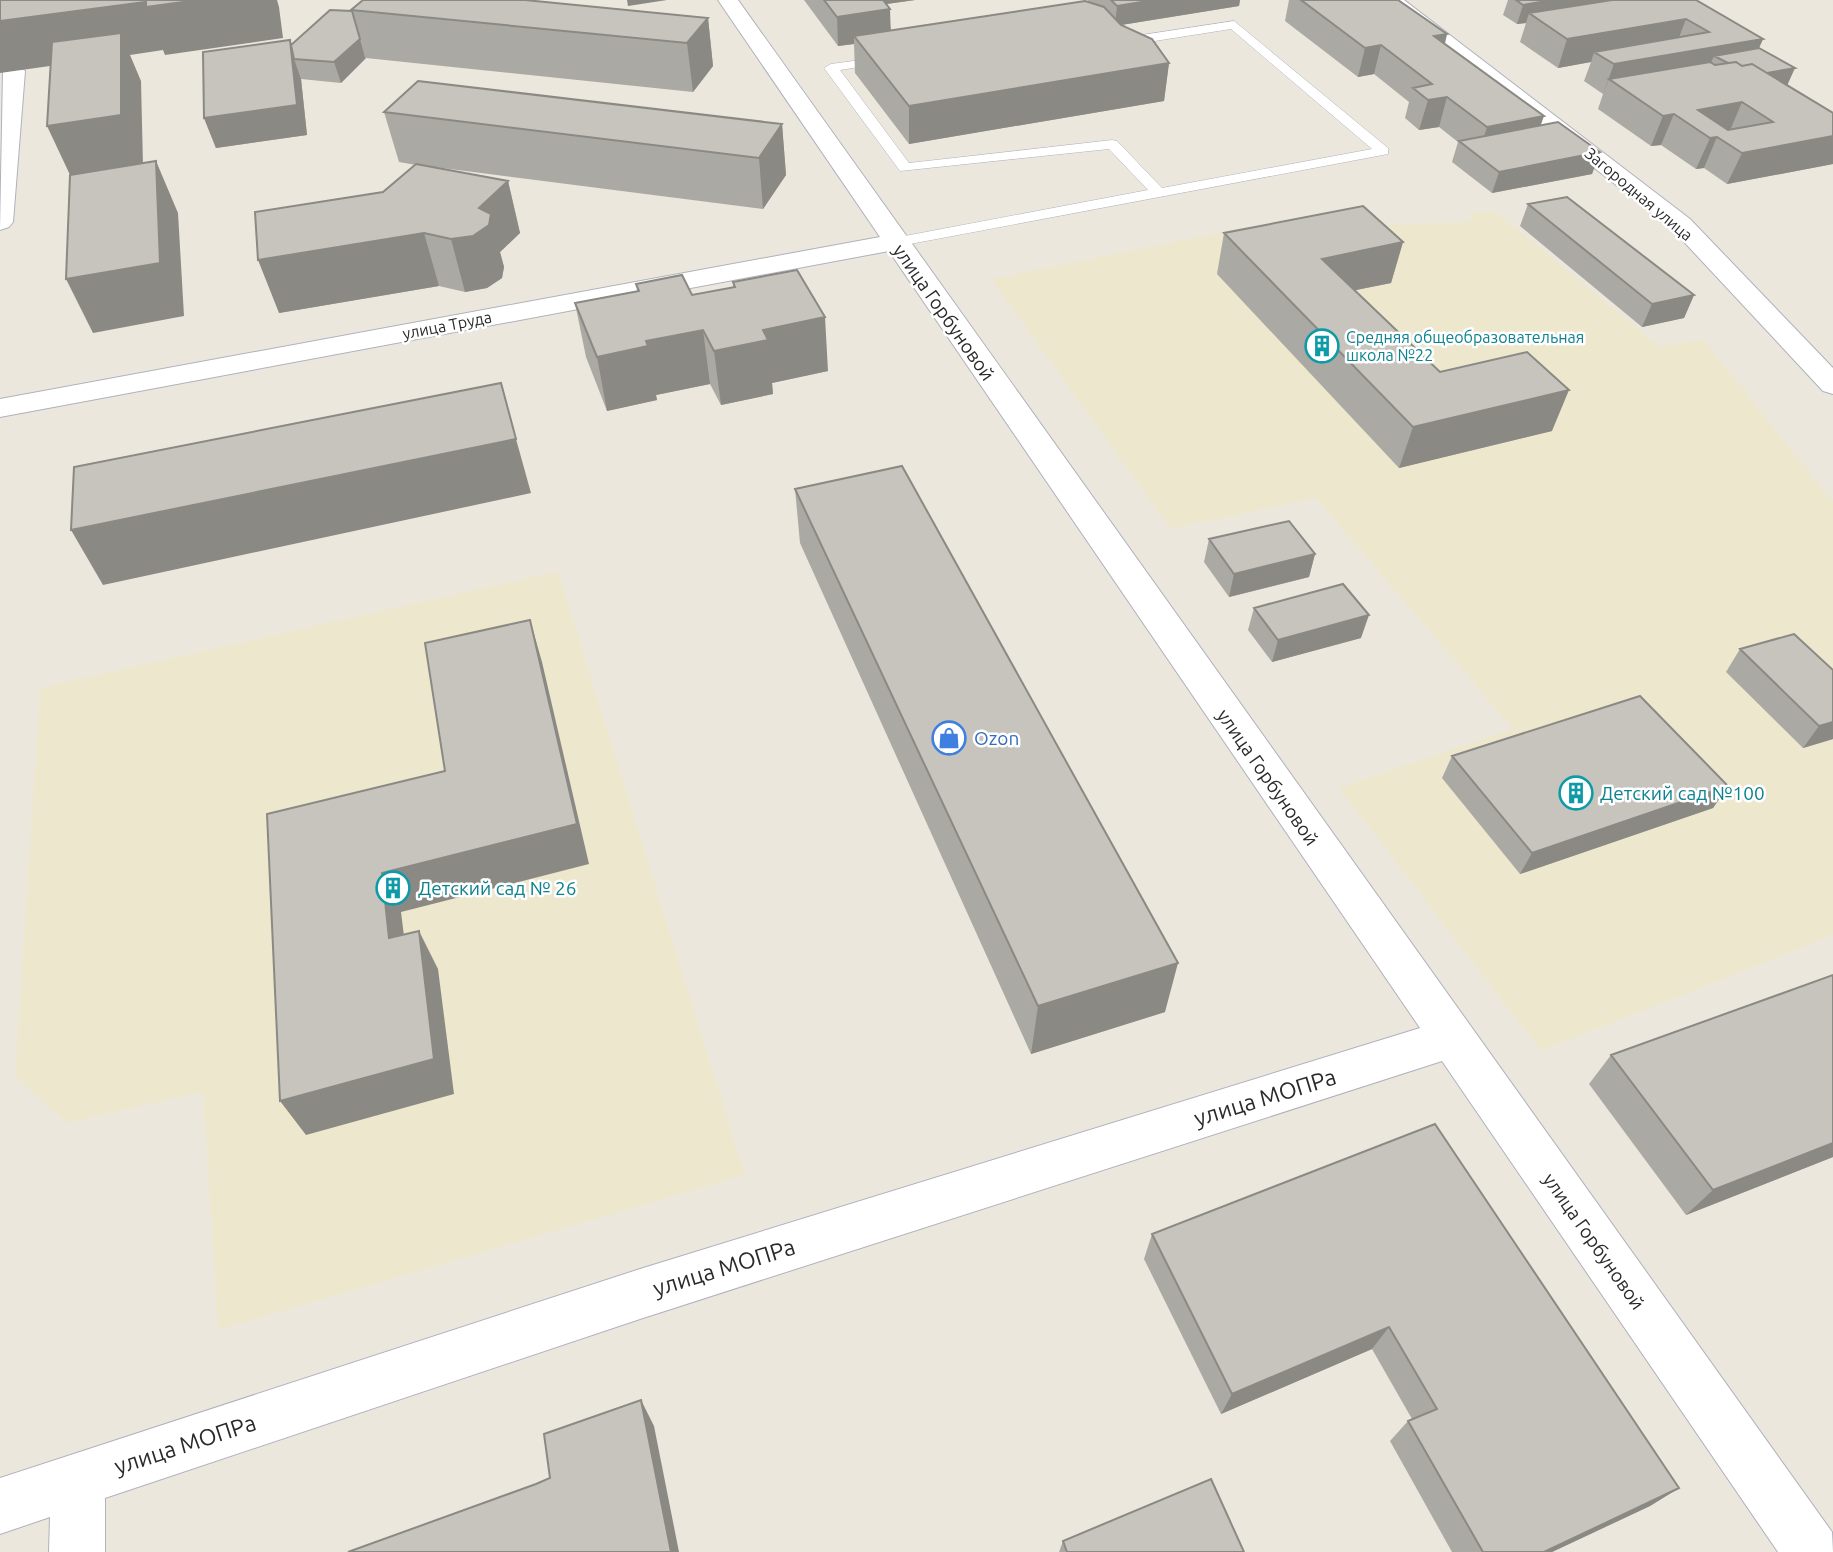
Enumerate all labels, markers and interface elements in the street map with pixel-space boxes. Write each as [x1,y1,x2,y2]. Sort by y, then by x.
street label: Загородная улица [1582,144,1696,244]
street label: улица Горбуновой [889,240,999,384]
street label: улица Труда [401,308,493,342]
building icon: Средняя общеобразовательная школа №22 [1303,327,1341,365]
place label: Средняя общеобразовательная школа №22 [1346,328,1584,364]
street label: улица Горбуновой [1213,705,1323,849]
shop icon: Ozon [930,719,968,757]
place label: Ozon [974,727,1019,749]
building icon: Детский сад №100 [1557,774,1595,812]
place label: Детский сад №100 [1600,782,1765,804]
building icon: Детский сад № 26 [374,869,412,907]
place label: Детский сад № 26 [418,877,576,899]
street label: улица МОПРа [1191,1064,1339,1130]
street label: улица Горбуновой [1539,1169,1649,1313]
street label: улица МОПРа [650,1234,798,1300]
street label: улица МОПРа [111,1409,259,1479]

